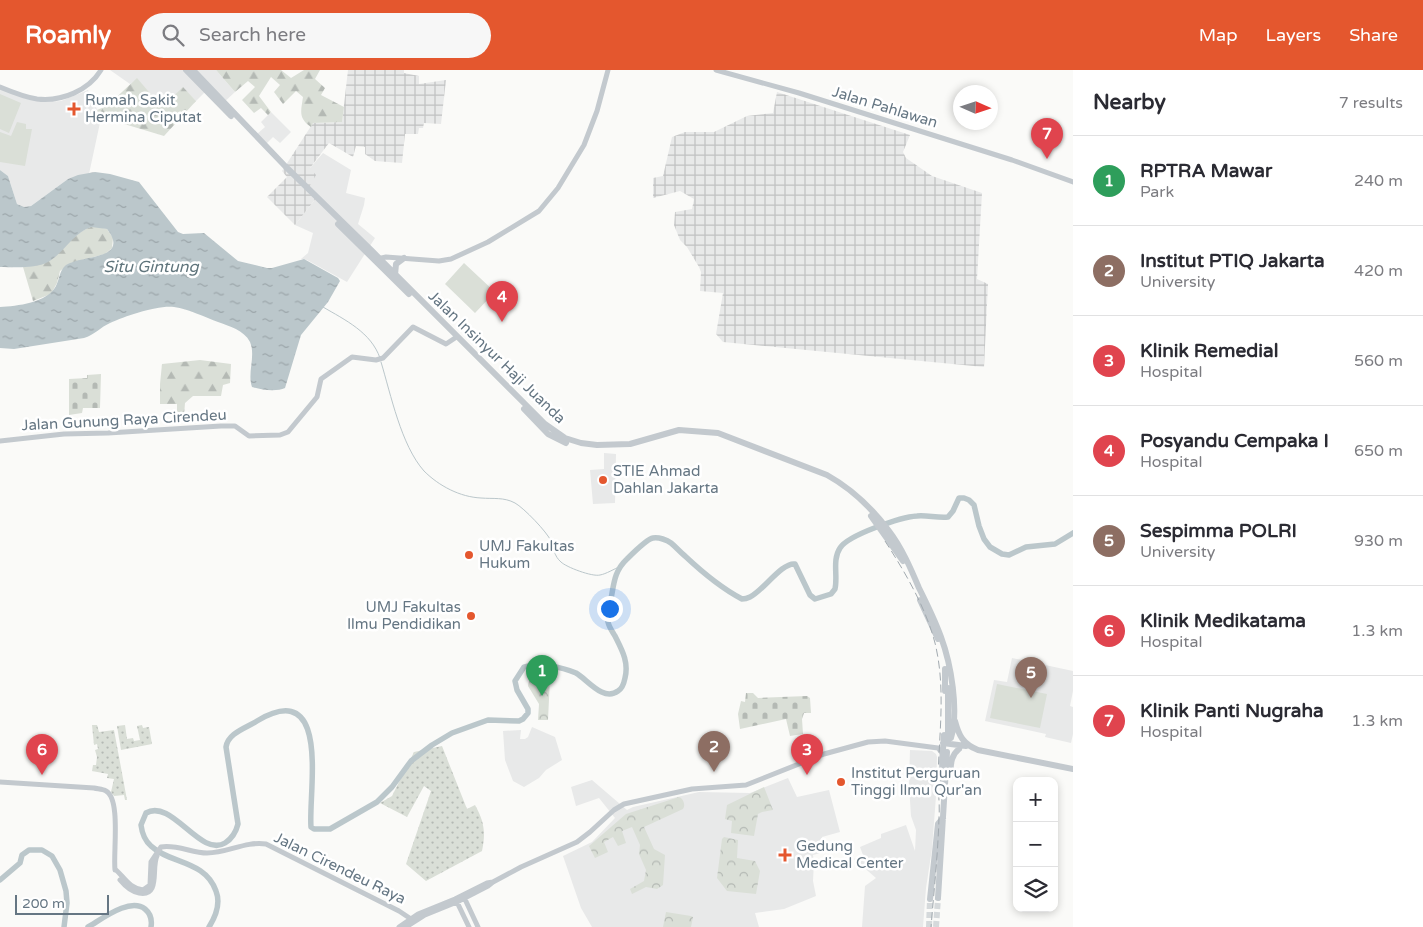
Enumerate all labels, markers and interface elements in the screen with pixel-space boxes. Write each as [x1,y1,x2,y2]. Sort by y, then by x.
search box [141,13,491,58]
text: Roamly [25,21,111,50]
icon: search [159,21,187,49]
text: Search here [199,24,306,46]
text: Map [1199,24,1238,46]
text: Layers [1266,24,1321,46]
text: Share [1349,24,1398,46]
street label: Jalan Pahlawan [830,82,940,132]
north arrow [953,85,998,130]
text: Nearby [1093,90,1166,115]
place label: Rumah Sakit Hermina Ciputat [85,91,202,126]
text: 7 results [1339,93,1403,113]
marker: Rumah Sakit Hermina Ciputat [67,102,81,116]
pin: 7 [1031,118,1063,159]
text: RPTRA Mawar [1140,160,1272,182]
text: 1 [1104,171,1114,191]
text: 240 m [1354,171,1403,191]
text: Park [1140,182,1174,202]
text: Institut PTIQ Jakarta [1140,250,1325,272]
water label: Situ Gintung [103,257,199,277]
text: 2 [1104,261,1114,281]
text: 420 m [1354,261,1403,281]
text: University [1140,272,1215,292]
pin: 4 [486,281,518,322]
street label: Jalan Insinyur Haji Juanda [425,287,569,427]
text: Klinik Remedial [1140,340,1278,362]
text: 3 [1104,351,1114,371]
text: 560 m [1354,351,1403,371]
text: Hospital [1140,362,1202,382]
street label: Jalan Gunung Raya Cirendeu [21,406,227,434]
text: Posyandu Cempaka I [1140,430,1329,452]
text: 4 [1104,441,1114,461]
text: 650 m [1354,441,1403,461]
text: Hospital [1140,452,1202,472]
place label: STIE Ahmad Dahlan Jakarta [613,462,719,497]
marker: STIE Ahmad Dahlan Jakarta [597,474,609,486]
text: Sespimma POLRI [1140,520,1297,542]
text: 5 [1104,531,1114,551]
text: 930 m [1354,531,1403,551]
place label: UMJ Fakultas Hukum [479,537,575,572]
text: University [1140,542,1215,562]
marker: UMJ Fakultas Hukum [463,549,475,561]
your location [597,596,623,622]
place label: UMJ Fakultas Ilmu Pendidikan [347,598,461,633]
marker: UMJ Fakultas Ilmu Pendidikan [465,610,477,622]
text: Klinik Medikatama [1140,610,1306,632]
text: 6 [1104,621,1114,641]
text: 1.3 km [1351,621,1403,641]
text: Hospital [1140,632,1202,652]
pin: 1 [526,655,558,696]
pin: 5 [1015,657,1047,698]
text: Klinik Panti Nugraha [1140,700,1324,722]
text: 7 [1104,711,1114,731]
text: 1.3 km [1351,711,1403,731]
text: Hospital [1140,722,1202,742]
pin: 2 [698,731,730,772]
pin: 6 [26,734,58,775]
pin: 3 [791,734,823,775]
place label: Institut Perguruan Tinggi Ilmu Qur'an [851,764,982,799]
marker: Institut Perguruan Tinggi Ilmu Qur'an [835,776,847,788]
map controls [1013,777,1058,912]
button: + [1013,777,1058,822]
button: − [1013,822,1058,867]
street label: Jalan Cirendeu Raya [271,828,409,908]
place label: Gedung Medical Center [796,837,904,872]
marker: Gedung Medical Center [778,848,792,862]
button: layers [1013,867,1058,912]
scale bar [15,892,109,915]
text: 200 m [22,895,65,912]

